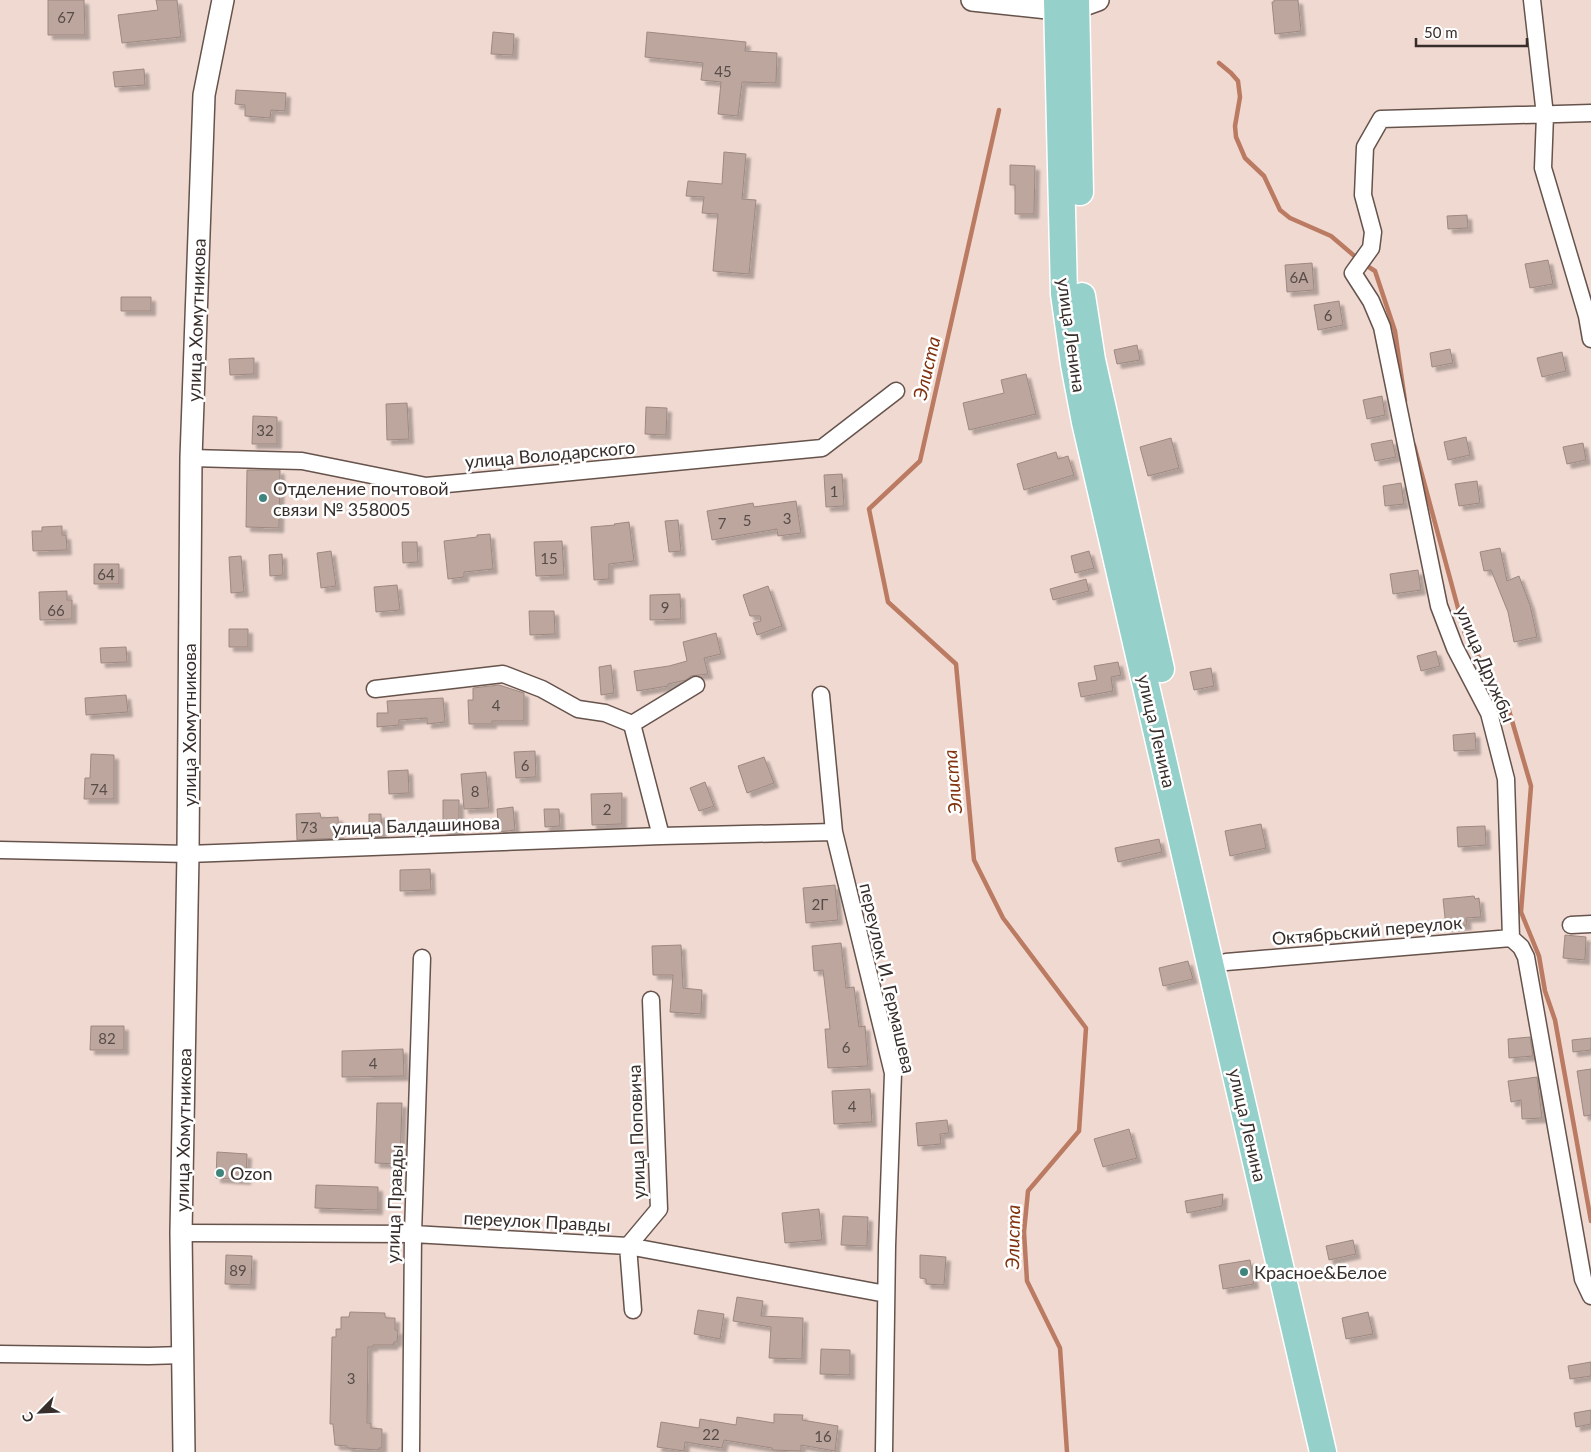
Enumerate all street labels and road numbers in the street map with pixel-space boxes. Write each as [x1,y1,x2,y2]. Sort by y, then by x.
street label: улица Хомутникова [182,238,210,402]
street label: улица Ленина [1053,276,1091,394]
street label: улица Володарского [464,436,636,472]
street label: улица Дружбы [1452,602,1520,726]
street label: улица Хомутникова [178,643,200,807]
street label: улица Ленина [1133,672,1181,790]
street label: улица Балдашинова [332,811,500,839]
street label: переулок И. Гермашева [855,881,921,1075]
street label: Октябрьский переулок [1271,911,1464,949]
street label: улица Хомутникова [171,1048,195,1212]
street label: улица Поповича [623,1064,649,1200]
street label: улица Ленина [1224,1066,1272,1184]
street label: улица Правды [381,1144,407,1264]
street label: переулок Правды [463,1206,611,1236]

